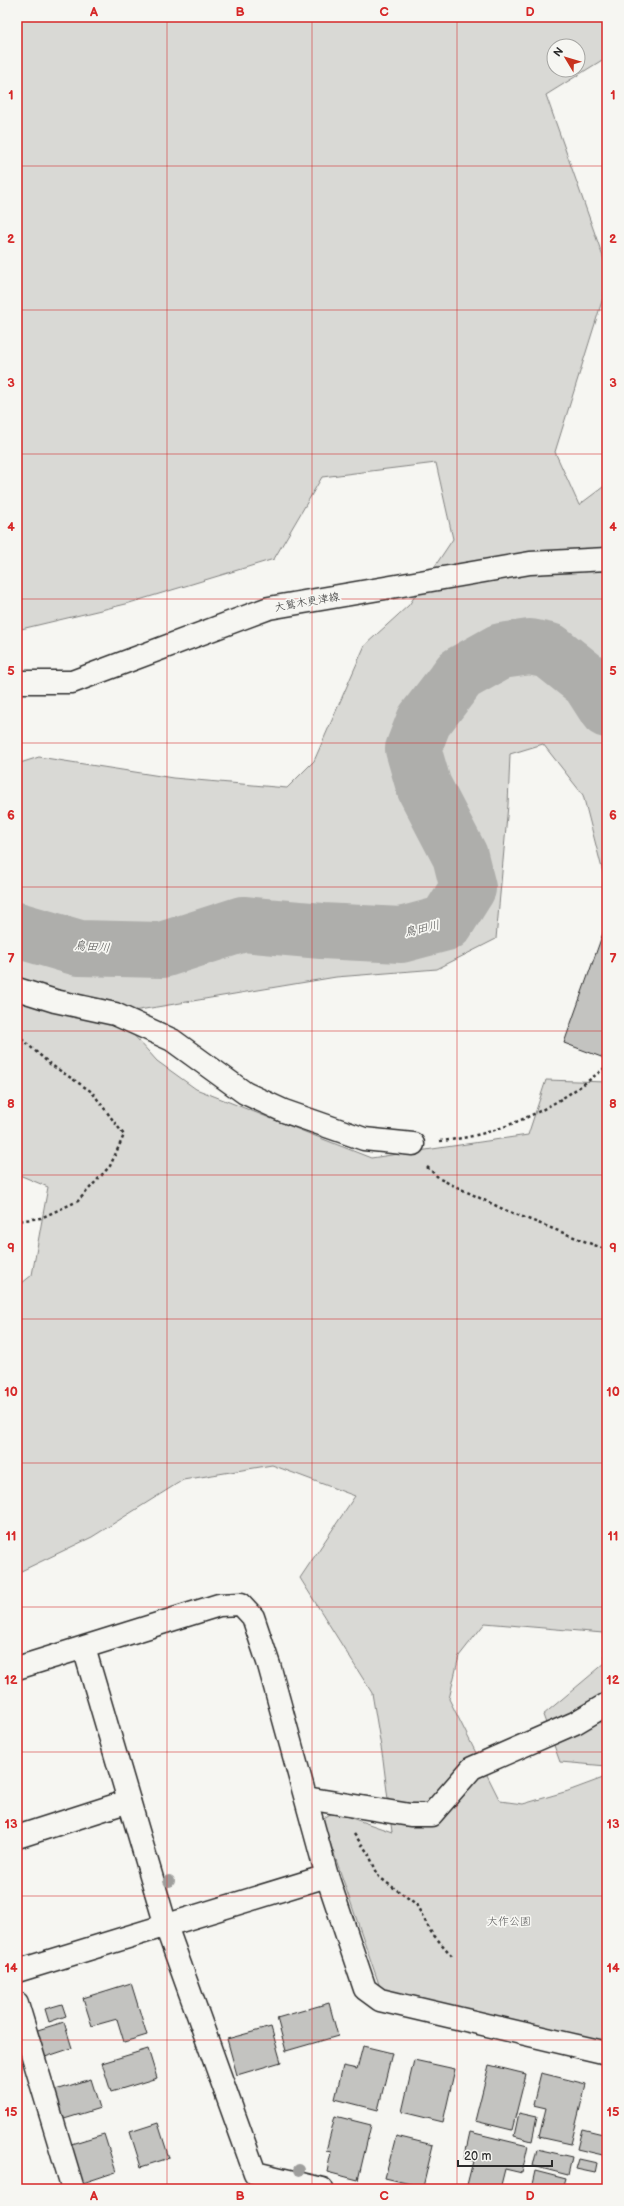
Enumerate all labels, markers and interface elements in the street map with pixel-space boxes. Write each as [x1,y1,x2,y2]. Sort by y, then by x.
text: A [89,4,98,20]
text: B [235,4,245,20]
text: C [379,4,389,20]
text: D [525,4,535,20]
north arrow [546,38,586,78]
text: N [551,45,566,59]
text: 1 [8,87,14,103]
text: 1 [610,87,616,103]
text: 2 [7,231,15,247]
text: 2 [609,231,617,247]
text: 3 [7,375,15,391]
text: 3 [609,375,617,391]
text: 4 [7,519,15,535]
text: 4 [609,519,617,535]
street label: 大鷲木更津線 [273,590,341,614]
text: 5 [7,663,15,679]
text: 5 [609,663,617,679]
text: 6 [7,807,15,823]
text: 6 [609,807,617,823]
water label: 鳥田川 [403,918,441,940]
water label: 鳥田川 [73,938,111,956]
text: 7 [7,951,15,967]
text: 7 [609,951,617,967]
text: 8 [7,1096,15,1112]
text: 8 [609,1096,617,1112]
text: 9 [7,1240,15,1256]
text: 9 [609,1240,617,1256]
text: 10 [4,1384,18,1400]
text: 10 [606,1384,620,1400]
text: 11 [6,1528,16,1544]
text: 11 [608,1528,618,1544]
text: 12 [4,1672,18,1688]
text: 12 [606,1672,620,1688]
text: 13 [4,1816,18,1832]
text: 13 [606,1816,620,1832]
park label: 大作公園 [487,1915,531,1928]
text: 14 [4,1960,18,1976]
text: 14 [606,1960,620,1976]
text: 15 [5,2104,18,2120]
text: 15 [607,2104,620,2120]
scale bar [458,2142,552,2168]
text: 20 m [464,2149,491,2164]
text: A [89,2188,98,2204]
text: B [235,2188,245,2204]
text: C [379,2188,389,2204]
text: D [525,2188,535,2204]

